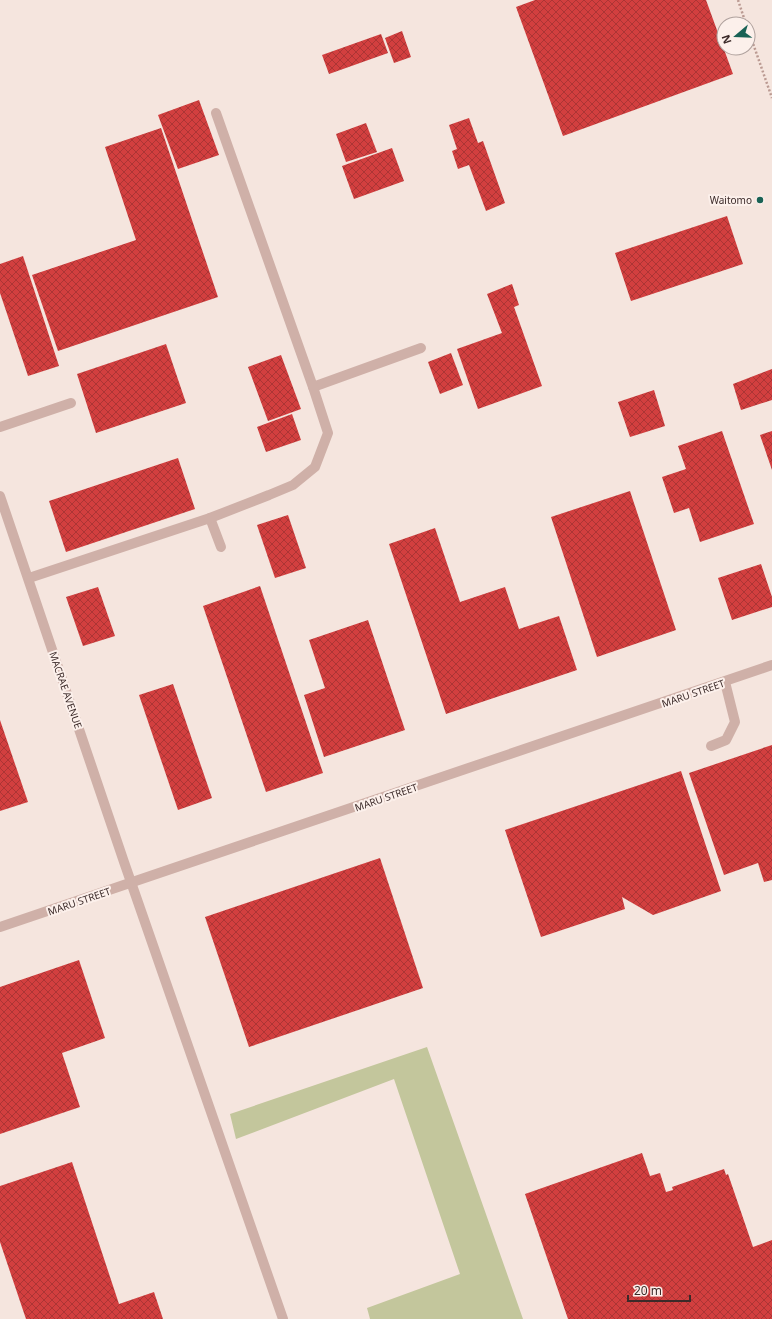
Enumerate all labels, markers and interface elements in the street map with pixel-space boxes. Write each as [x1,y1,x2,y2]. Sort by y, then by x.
north arrow [716,16,756,56]
text: N [718,33,735,46]
place label: Waitomo [710,193,752,207]
marker: Waitomo [755,195,765,205]
street label: MACRAE AVENUE [46,650,86,730]
street label: MARU STREET [660,676,727,710]
street label: MARU STREET [353,780,420,814]
street label: MARU STREET [46,884,113,918]
scale bar [628,1277,690,1303]
text: 20 m [634,1282,662,1299]

